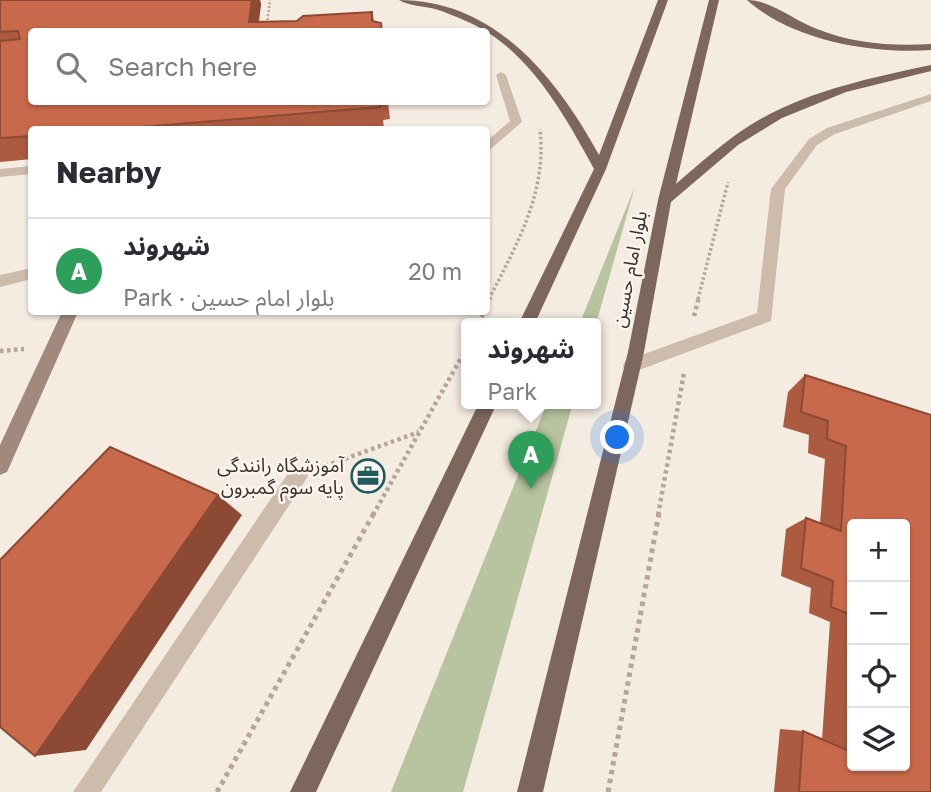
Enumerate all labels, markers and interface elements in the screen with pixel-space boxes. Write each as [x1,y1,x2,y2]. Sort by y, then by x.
search box [28,28,490,105]
icon: search [52,48,90,86]
text: Search here [108,51,257,82]
text: Nearby [56,154,161,190]
street label: بلوار امام حسین [606,209,655,330]
text: شهروند [123,230,210,261]
text: A [71,257,87,285]
text: 20 m [408,257,462,285]
text: Park · بلوار امام حسین [123,283,334,311]
popup [461,318,601,409]
text: شهروند [487,333,575,364]
text: Park [487,377,537,405]
your location [600,420,634,454]
pin: A [508,431,554,489]
place label: آموزشگاه رانندگی پایه سوم گمبرون [217,453,345,502]
office icon: آموزشگاه رانندگی پایه سوم گمبرون [349,457,387,495]
map controls [847,519,910,771]
button: + [847,519,910,582]
button: − [847,582,910,645]
button: locate [847,645,910,708]
button: layers [847,708,910,771]

